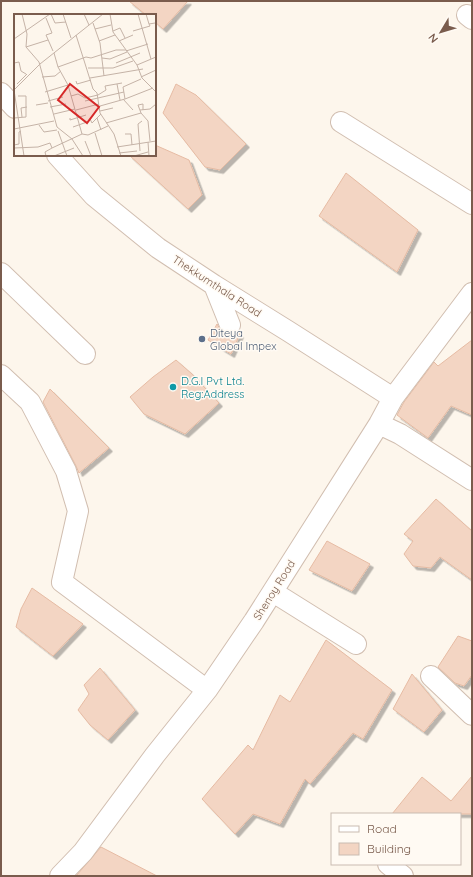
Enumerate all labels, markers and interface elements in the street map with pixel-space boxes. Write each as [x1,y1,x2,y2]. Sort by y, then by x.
north arrow [421,12,461,52]
inset map [14,14,156,156]
text: N [425,31,441,46]
street label: Thekkumthala Road [170,252,264,320]
place label: Diteya Global Impex [210,326,276,353]
marker: Diteya Global Impex [197,334,207,344]
place label: D.G.I Pvt Ltd. Reg:Address [181,374,244,401]
marker: D.G.I Pvt Ltd. Reg:Address [168,382,178,392]
street label: Shenoy Road [250,557,298,623]
legend [331,813,461,865]
text: Road [367,821,397,836]
text: Building [367,841,411,856]

